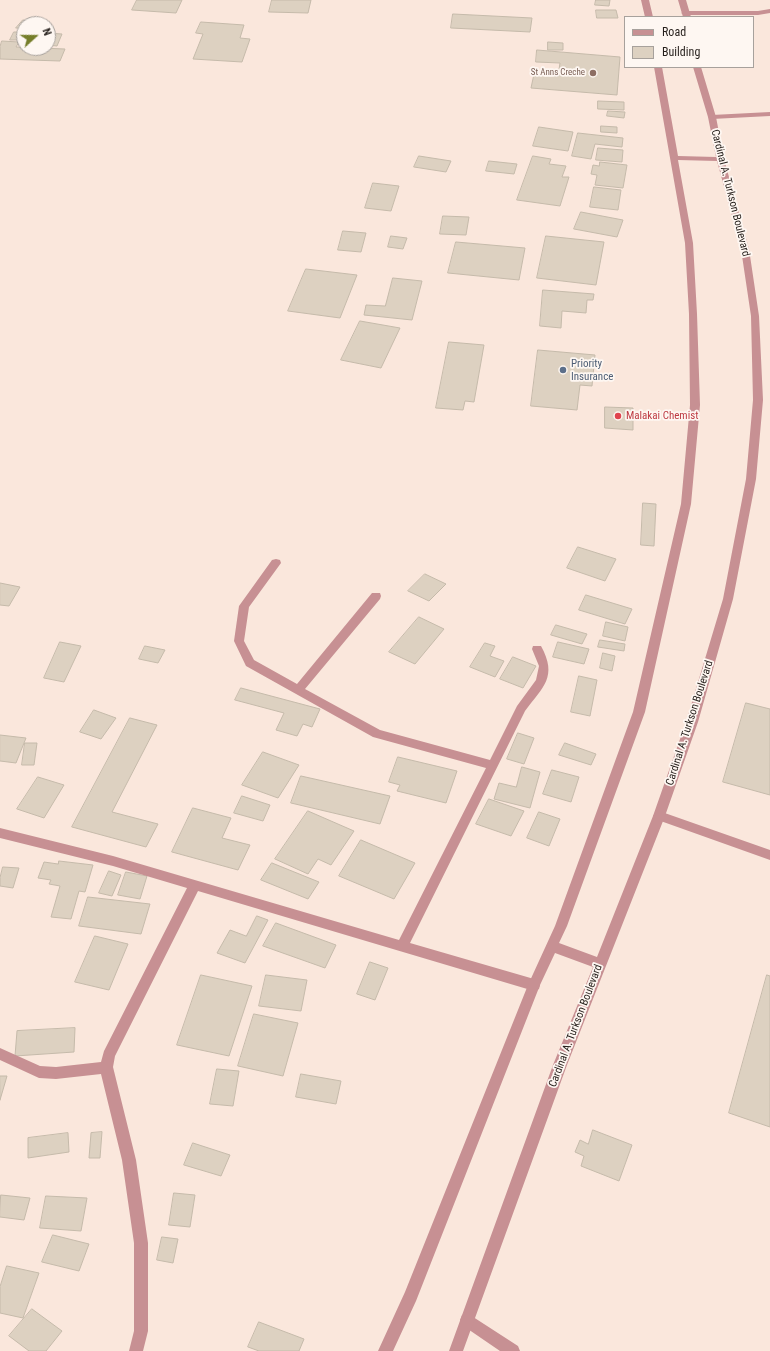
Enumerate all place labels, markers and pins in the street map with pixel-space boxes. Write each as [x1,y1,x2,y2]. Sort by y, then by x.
place label: St Anns Creche [531,68,585,78]
marker: St Anns Creche [588,68,598,78]
place label: Priority Insurance [571,357,613,383]
marker: Priority Insurance [558,365,568,375]
place label: Malakai Chemist [626,409,698,423]
marker: Malakai Chemist [613,411,623,421]

